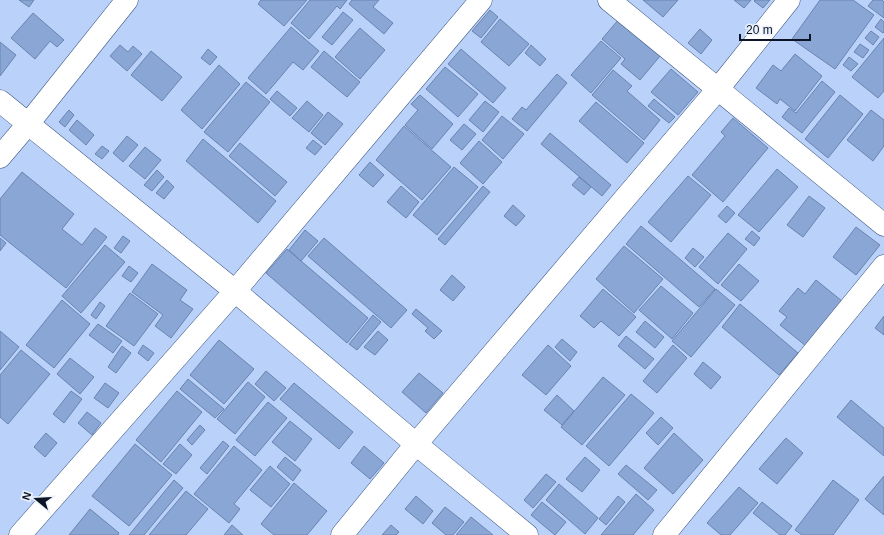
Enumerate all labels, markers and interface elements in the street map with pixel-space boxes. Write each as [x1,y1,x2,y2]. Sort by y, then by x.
scale bar [740,16,810,42]
text: 20 m [746,23,773,37]
north arrow [16,479,56,519]
text: N [20,490,33,502]

